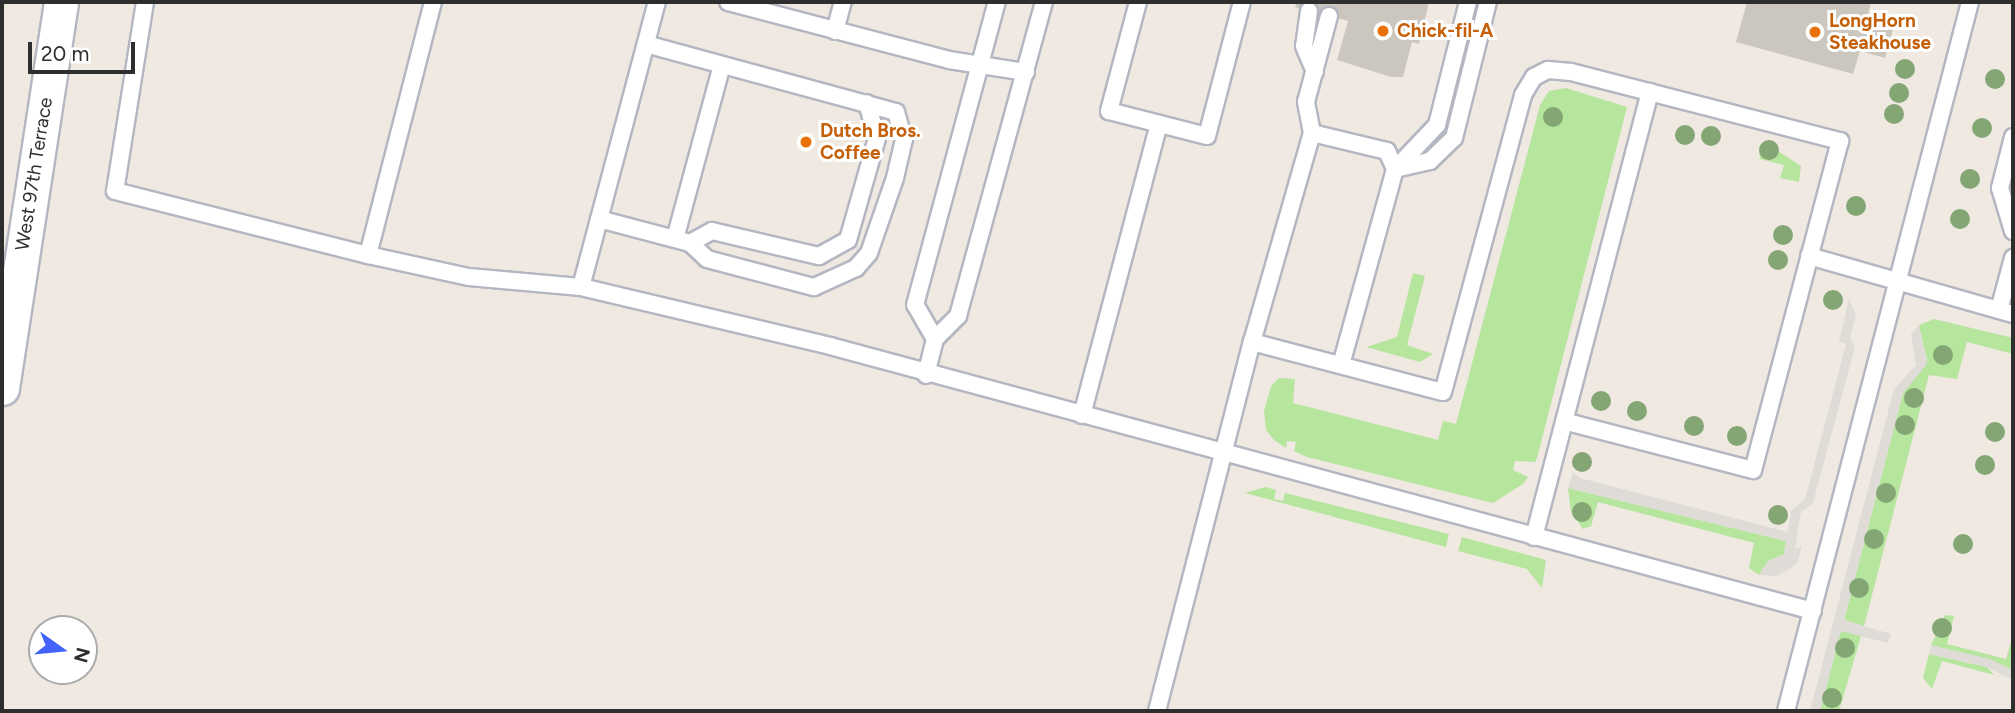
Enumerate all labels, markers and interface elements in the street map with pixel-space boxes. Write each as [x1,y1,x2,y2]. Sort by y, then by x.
place label: LongHorn Steakhouse [1829,10,1931,54]
place label: Chick-fil-A [1397,20,1493,42]
marker: Chick-fil-A [1375,23,1391,39]
marker: LongHorn Steakhouse [1807,24,1823,40]
scale bar [32,28,138,72]
text: 20 m [41,41,89,66]
street label: West 97th Terrace [11,96,57,252]
place label: Dutch Bros. Coffee [820,120,921,164]
marker: Dutch Bros. Coffee [798,134,814,150]
north arrow [28,615,98,685]
text: N [69,645,95,665]

